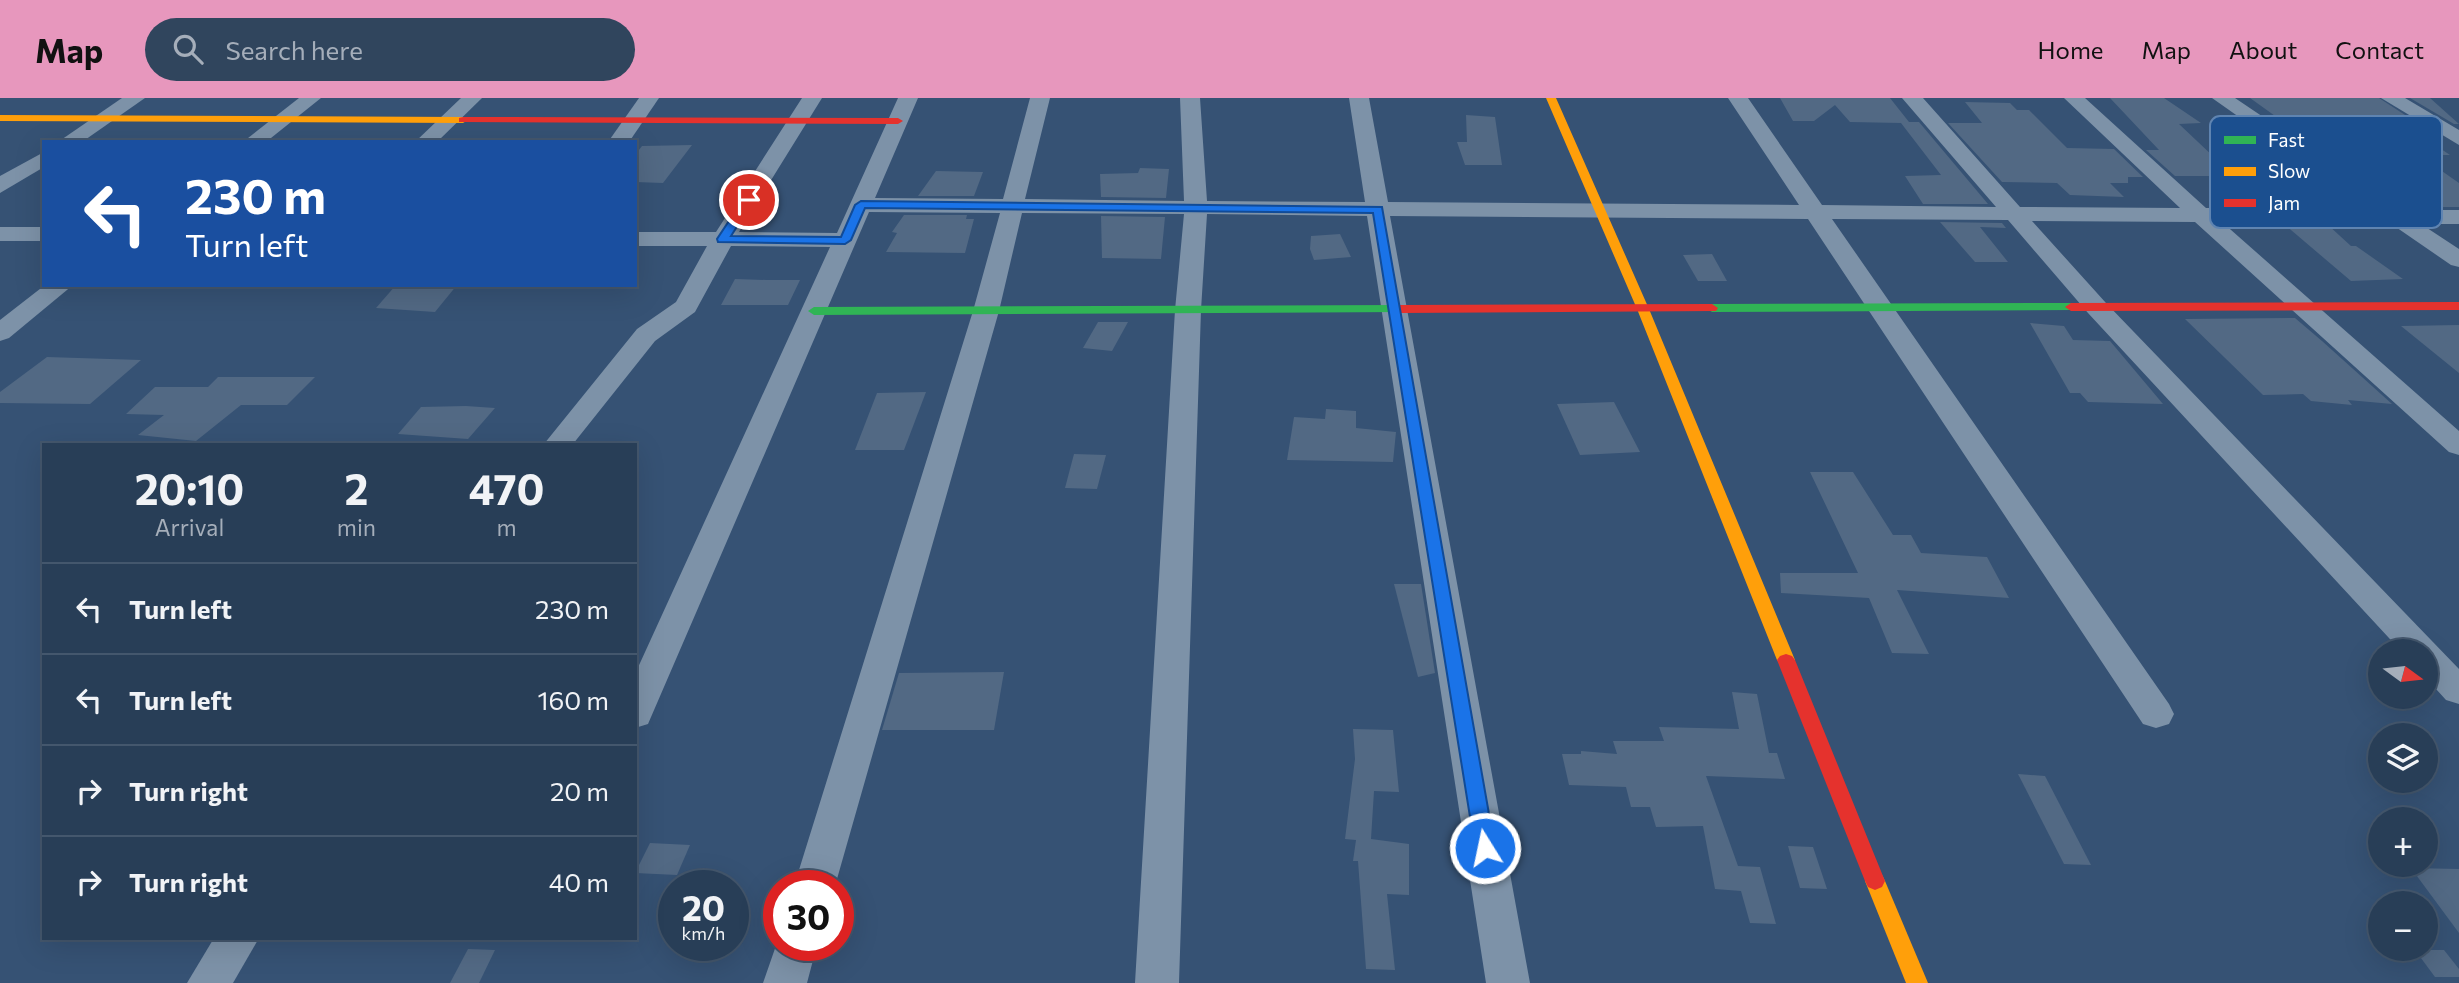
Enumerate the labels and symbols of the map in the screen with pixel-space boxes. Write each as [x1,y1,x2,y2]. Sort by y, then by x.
legend [2210,116,2442,228]
text: Fast [2268,128,2305,151]
text: Slow [2268,159,2310,182]
pin [719,170,779,230]
text: Jam [2268,191,2300,214]
north arrow [2368,639,2438,709]
position arrow [1448,811,1522,885]
speed limit sign: 30 [763,870,854,961]

